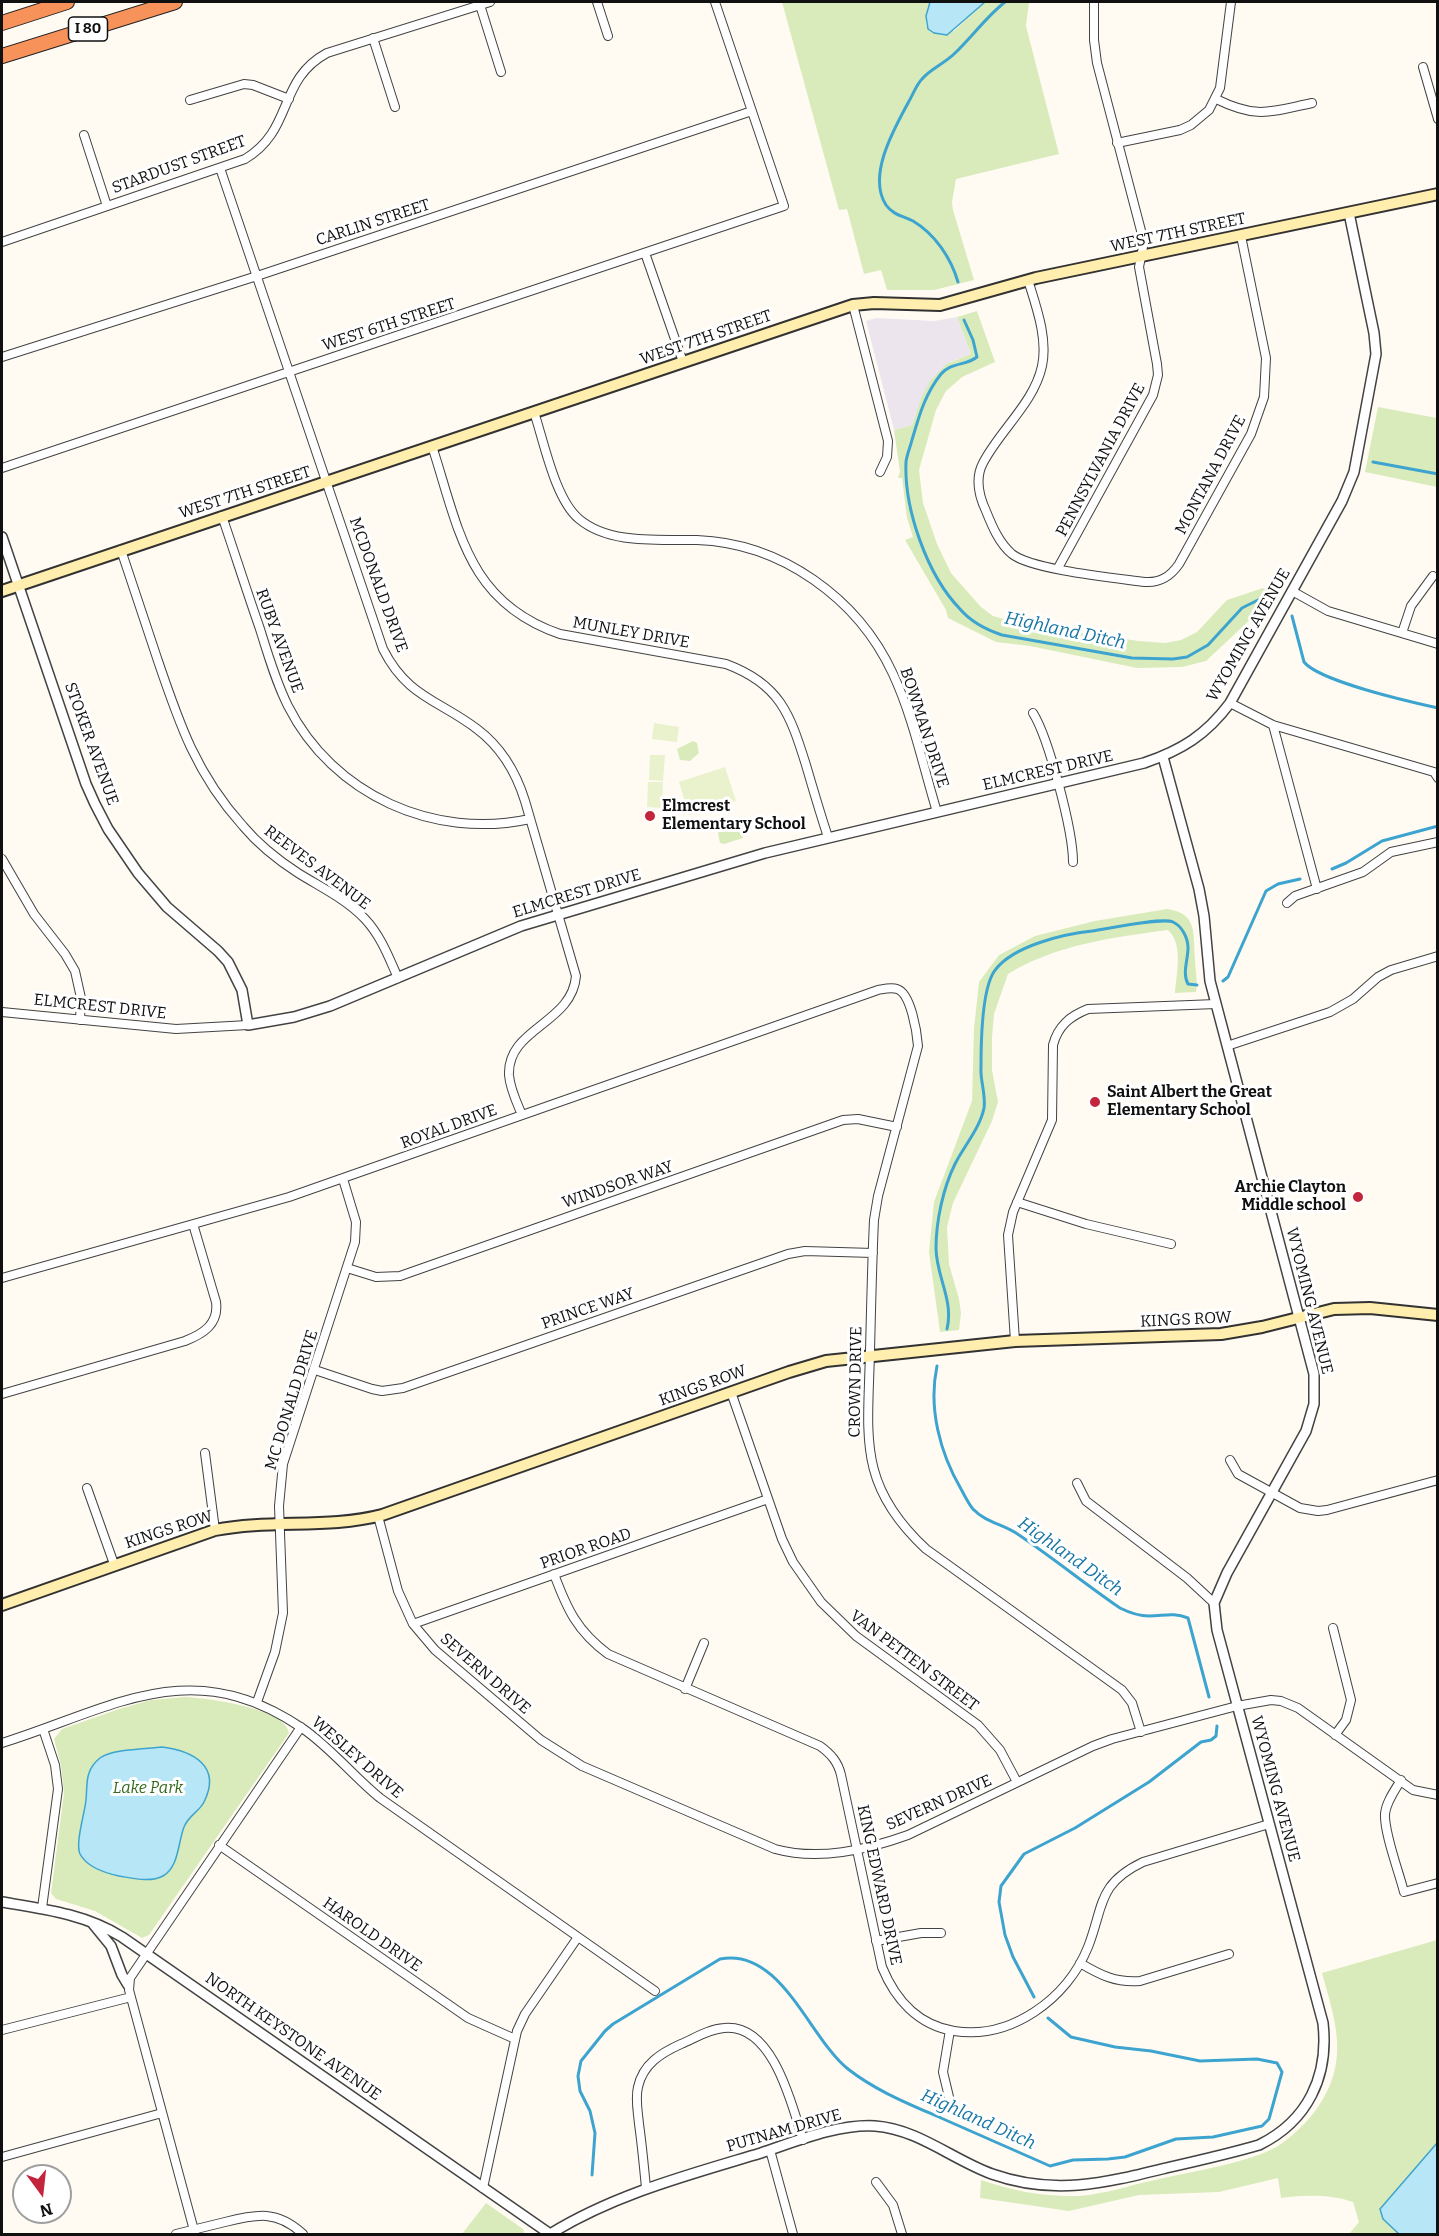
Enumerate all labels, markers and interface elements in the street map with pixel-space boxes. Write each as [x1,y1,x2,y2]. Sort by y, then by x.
road number: I 80 [68,17,107,41]
street label: STARDUST STREET [110,132,248,198]
street label: CARLIN STREET [314,196,432,250]
street label: WEST 7TH STREET [1109,209,1247,257]
street label: WEST 6TH STREET [320,294,458,356]
street label: WEST 7TH STREET [638,307,774,369]
street label: PENNSYLVANIA DRIVE [1052,380,1150,540]
street label: MONTANA DRIVE [1172,412,1250,538]
street label: WEST 7TH STREET [177,463,313,523]
street label: MCDONALD DRIVE [345,515,411,655]
street label: WYOMING AVENUE [1203,565,1295,705]
street label: RUBY AVENUE [251,586,307,696]
water label: Highland Ditch [1003,608,1127,654]
street label: MUNLEY DRIVE [571,613,691,653]
street label: BOWMAN DRIVE [895,665,953,791]
street label: STOKER AVENUE [60,680,122,808]
street label: ELMCREST DRIVE [981,747,1115,795]
place label: Elmcrest Elementary School [662,797,806,835]
marker: Elmcrest Elementary School [643,809,657,823]
street label: REEVES AVENUE [260,822,374,914]
street label: ELMCREST DRIVE [510,865,644,923]
street label: ELMCREST DRIVE [33,990,167,1024]
place label: Saint Albert the Great Elementary School [1107,1083,1272,1121]
marker: Saint Albert the Great Elementary School [1088,1095,1102,1109]
street label: ROYAL DRIVE [398,1101,500,1153]
street label: WINDSOR WAY [560,1157,676,1213]
place label: Archie Clayton Middle school [1235,1178,1346,1216]
marker: Archie Clayton Middle school [1351,1190,1365,1204]
street label: WYOMING AVENUE [1281,1226,1337,1376]
street label: PRINCE WAY [539,1284,637,1334]
street label: KINGS ROW [1140,1308,1232,1332]
street label: CROWN DRIVE [845,1326,867,1438]
street label: MC DONALD DRIVE [262,1328,322,1472]
street label: KINGS ROW [657,1361,749,1411]
street label: KINGS ROW [123,1507,215,1553]
water label: Highland Ditch [1013,1513,1127,1601]
street label: PRIOR ROAD [538,1524,634,1574]
street label: VAN PETTEN STREET [846,1606,982,1716]
street label: SEVERN DRIVE [436,1629,534,1719]
street label: WESLEY DRIVE [307,1713,407,1803]
street label: WYOMING AVENUE [1246,1714,1304,1864]
street label: SEVERN DRIVE [883,1771,995,1835]
park label: Lake Park [113,1779,183,1799]
street label: KING EDWARD DRIVE [853,1803,905,1967]
street label: HAROLD DRIVE [319,1894,425,1976]
street label: NORTH KEYSTONE AVENUE [201,1969,385,2105]
water label: Highland Ditch [917,2085,1039,2155]
street label: PUTNAM DRIVE [724,2105,844,2157]
north arrow [12,2164,72,2224]
text: N [38,2199,55,2221]

